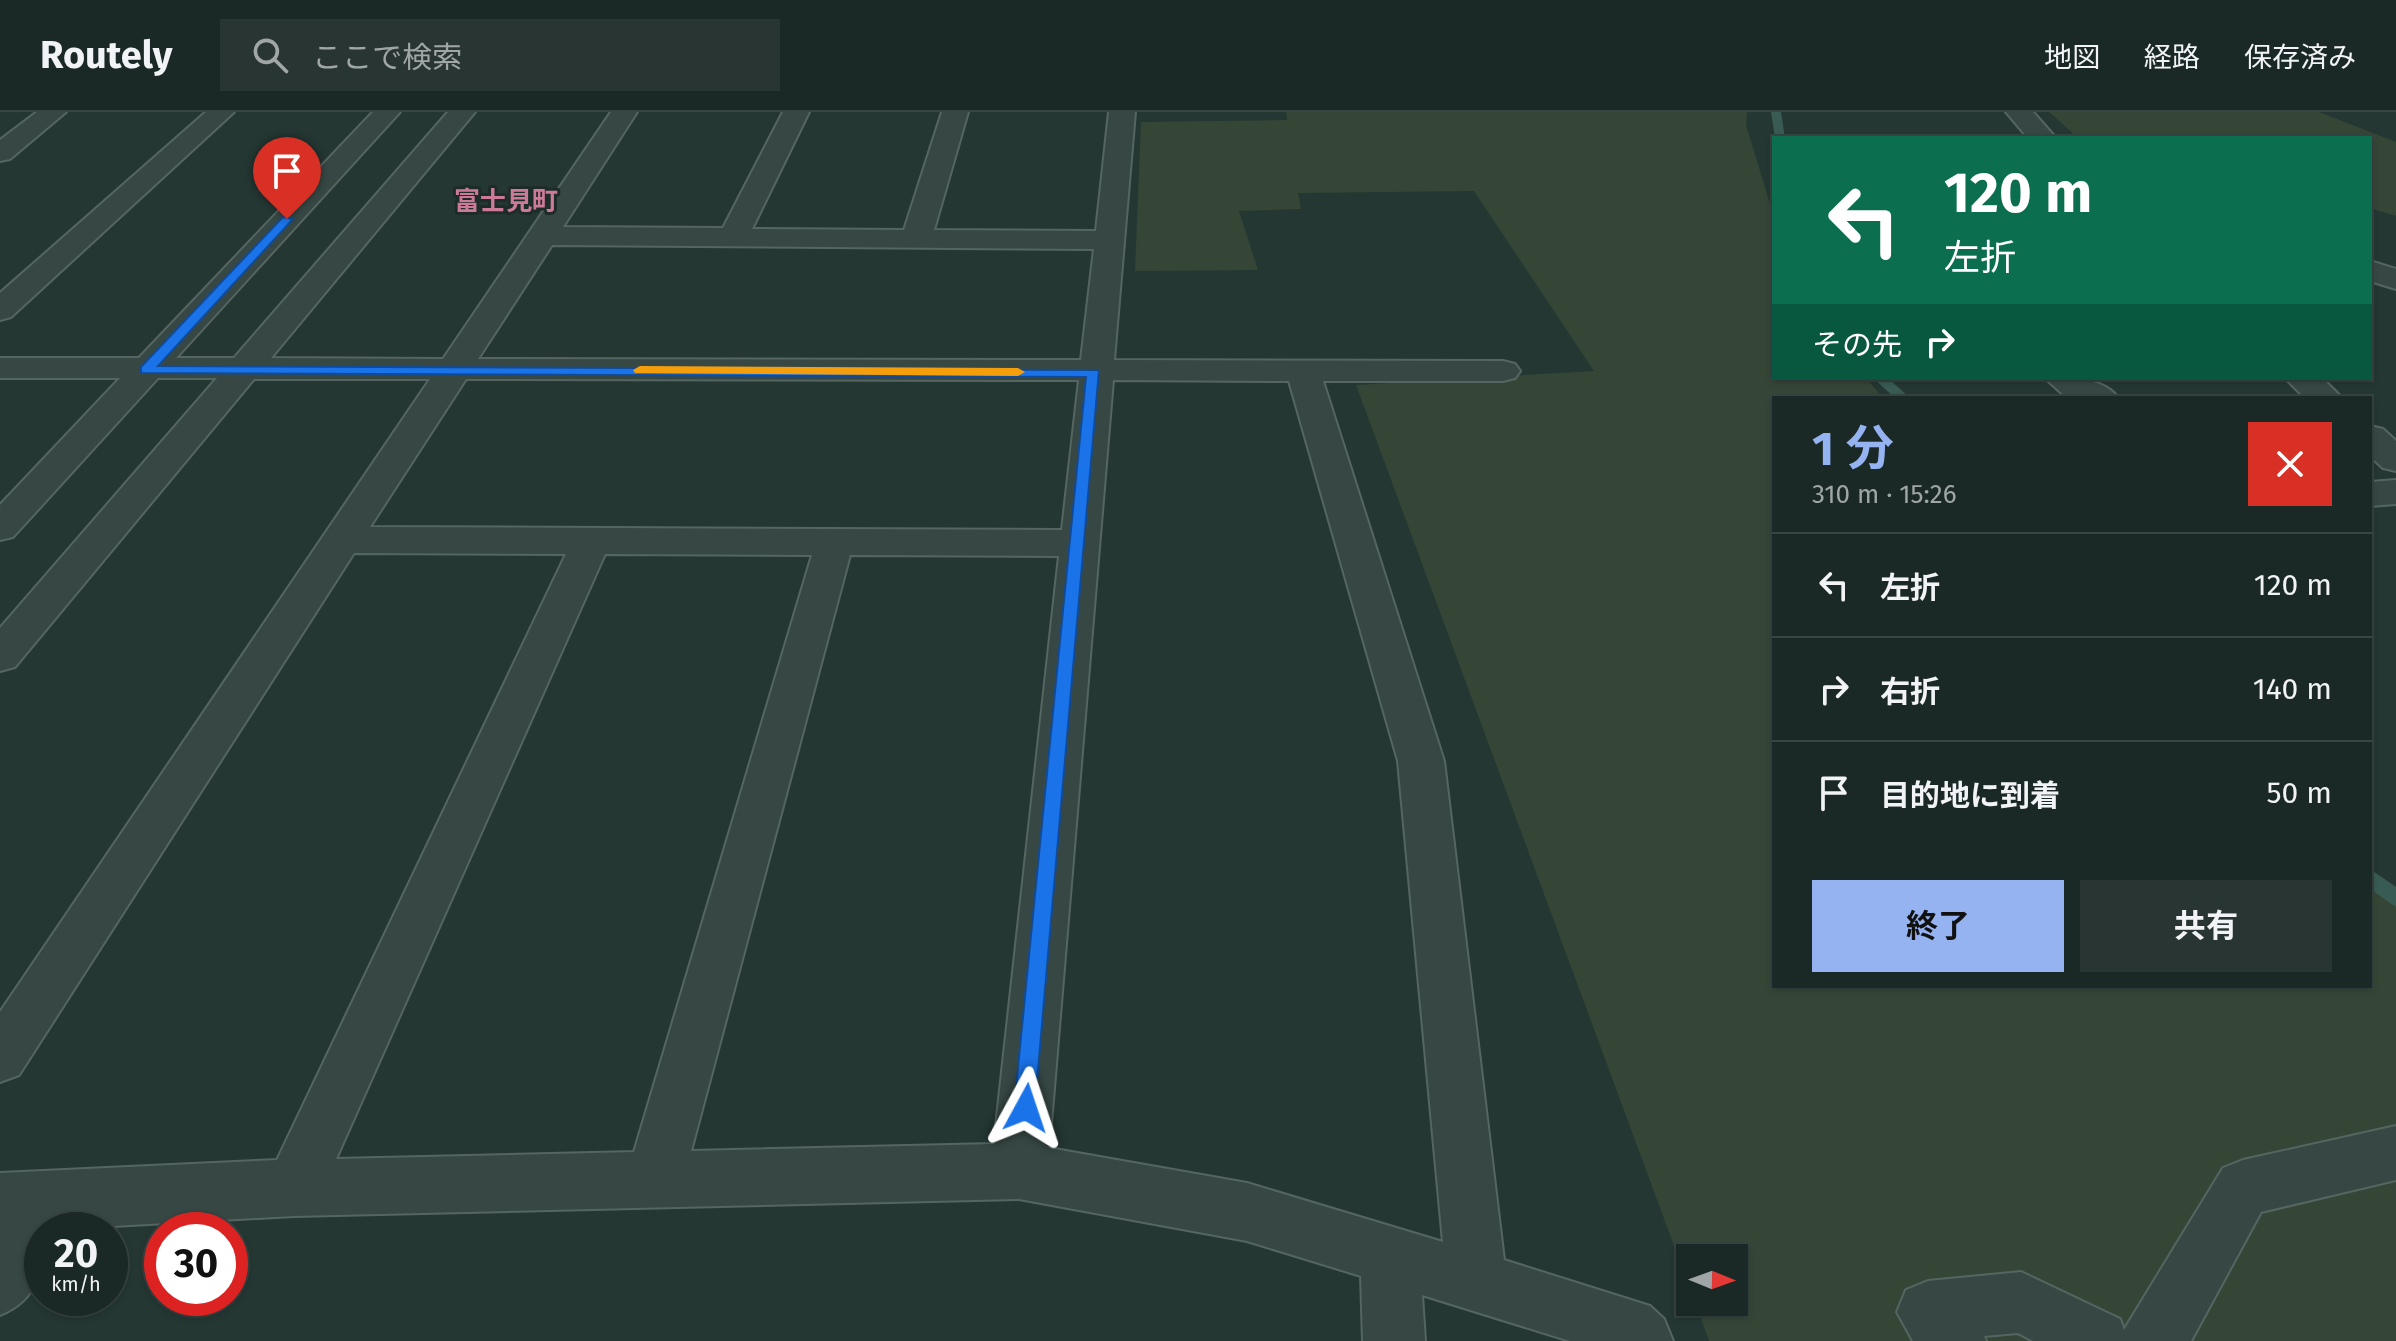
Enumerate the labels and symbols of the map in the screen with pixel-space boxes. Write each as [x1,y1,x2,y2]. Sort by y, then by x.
pin [253,137,321,219]
district label: 富士見町 [454,186,558,217]
position arrow [984,1066,1068,1150]
speed limit sign: 30 [144,1212,248,1316]
north arrow [1676,1244,1748,1316]

